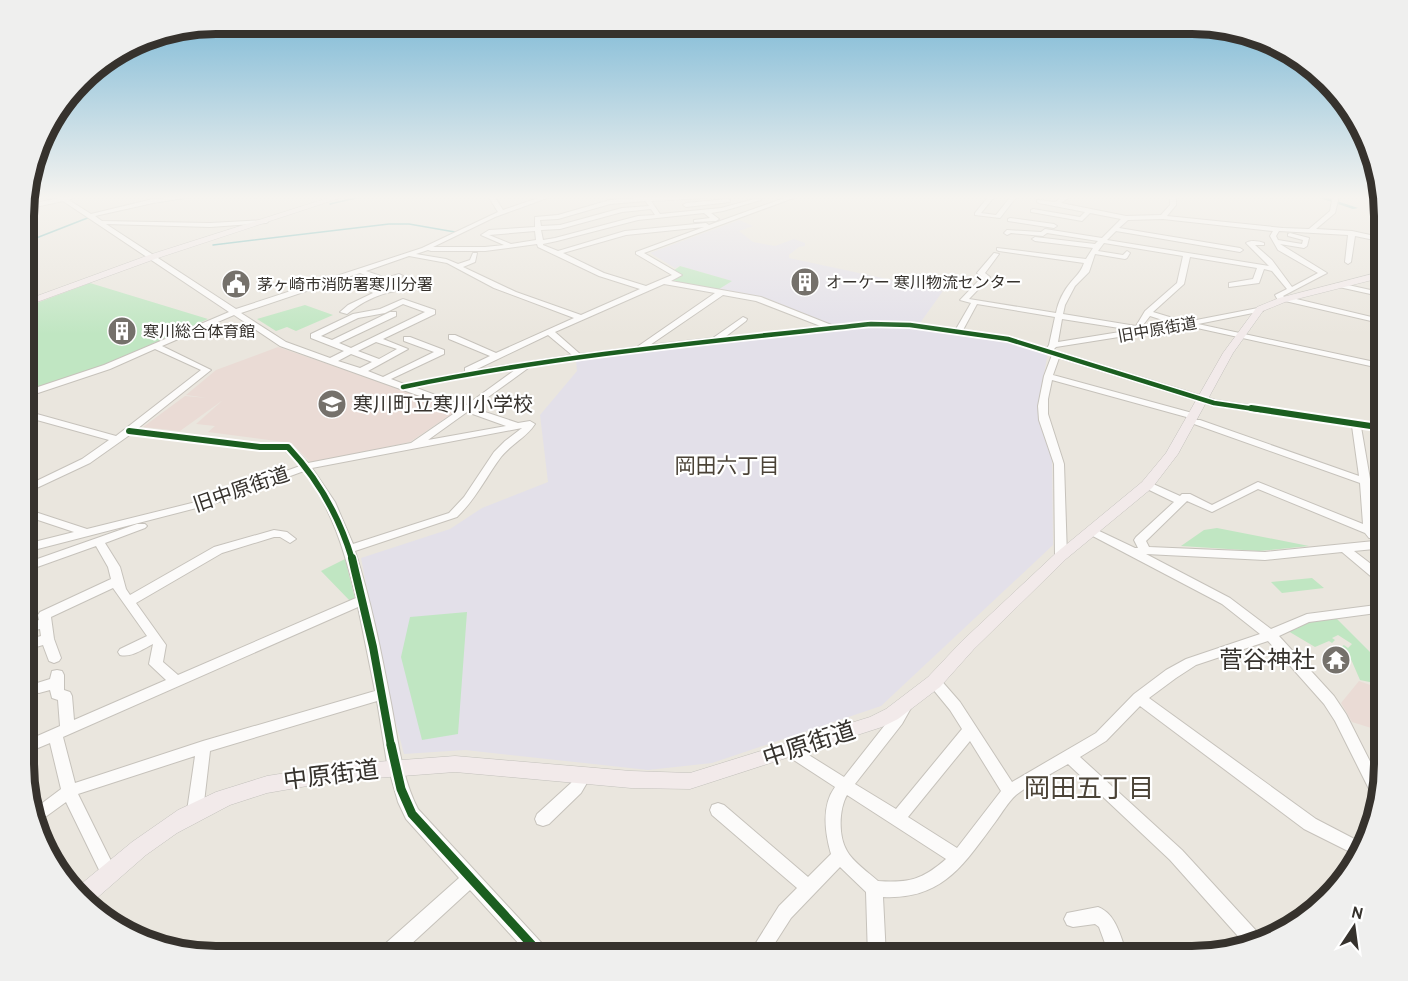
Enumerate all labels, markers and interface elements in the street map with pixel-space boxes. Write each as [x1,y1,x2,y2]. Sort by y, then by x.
building icon: オーケー 寒川物流センター [789,266,821,298]
public building icon: 茅ヶ崎市消防署寒川分署 [220,268,252,300]
place label: オーケー 寒川物流センター [826,274,1022,294]
place label: 茅ヶ崎市消防署寒川分署 [257,276,433,296]
street label: 旧中原街道 [1116,314,1198,348]
building icon: 寒川総合体育館 [106,315,138,347]
place label: 寒川総合体育館 [143,323,255,343]
school or university icon: 寒川町立寒川小学校 [316,388,348,420]
place label: 寒川町立寒川小学校 [353,393,533,419]
district label: 岡田六丁目 [675,454,780,481]
street label: 旧中原街道 [190,462,293,519]
temple icon: 菅谷神社 [1320,644,1352,676]
place label: 菅谷神社 [1219,647,1315,677]
street label: 中原街道 [759,717,860,775]
street label: 中原街道 [282,756,381,798]
district label: 岡田五丁目 [1024,774,1154,807]
north arrow [1324,897,1384,957]
text: N [1349,903,1365,925]

